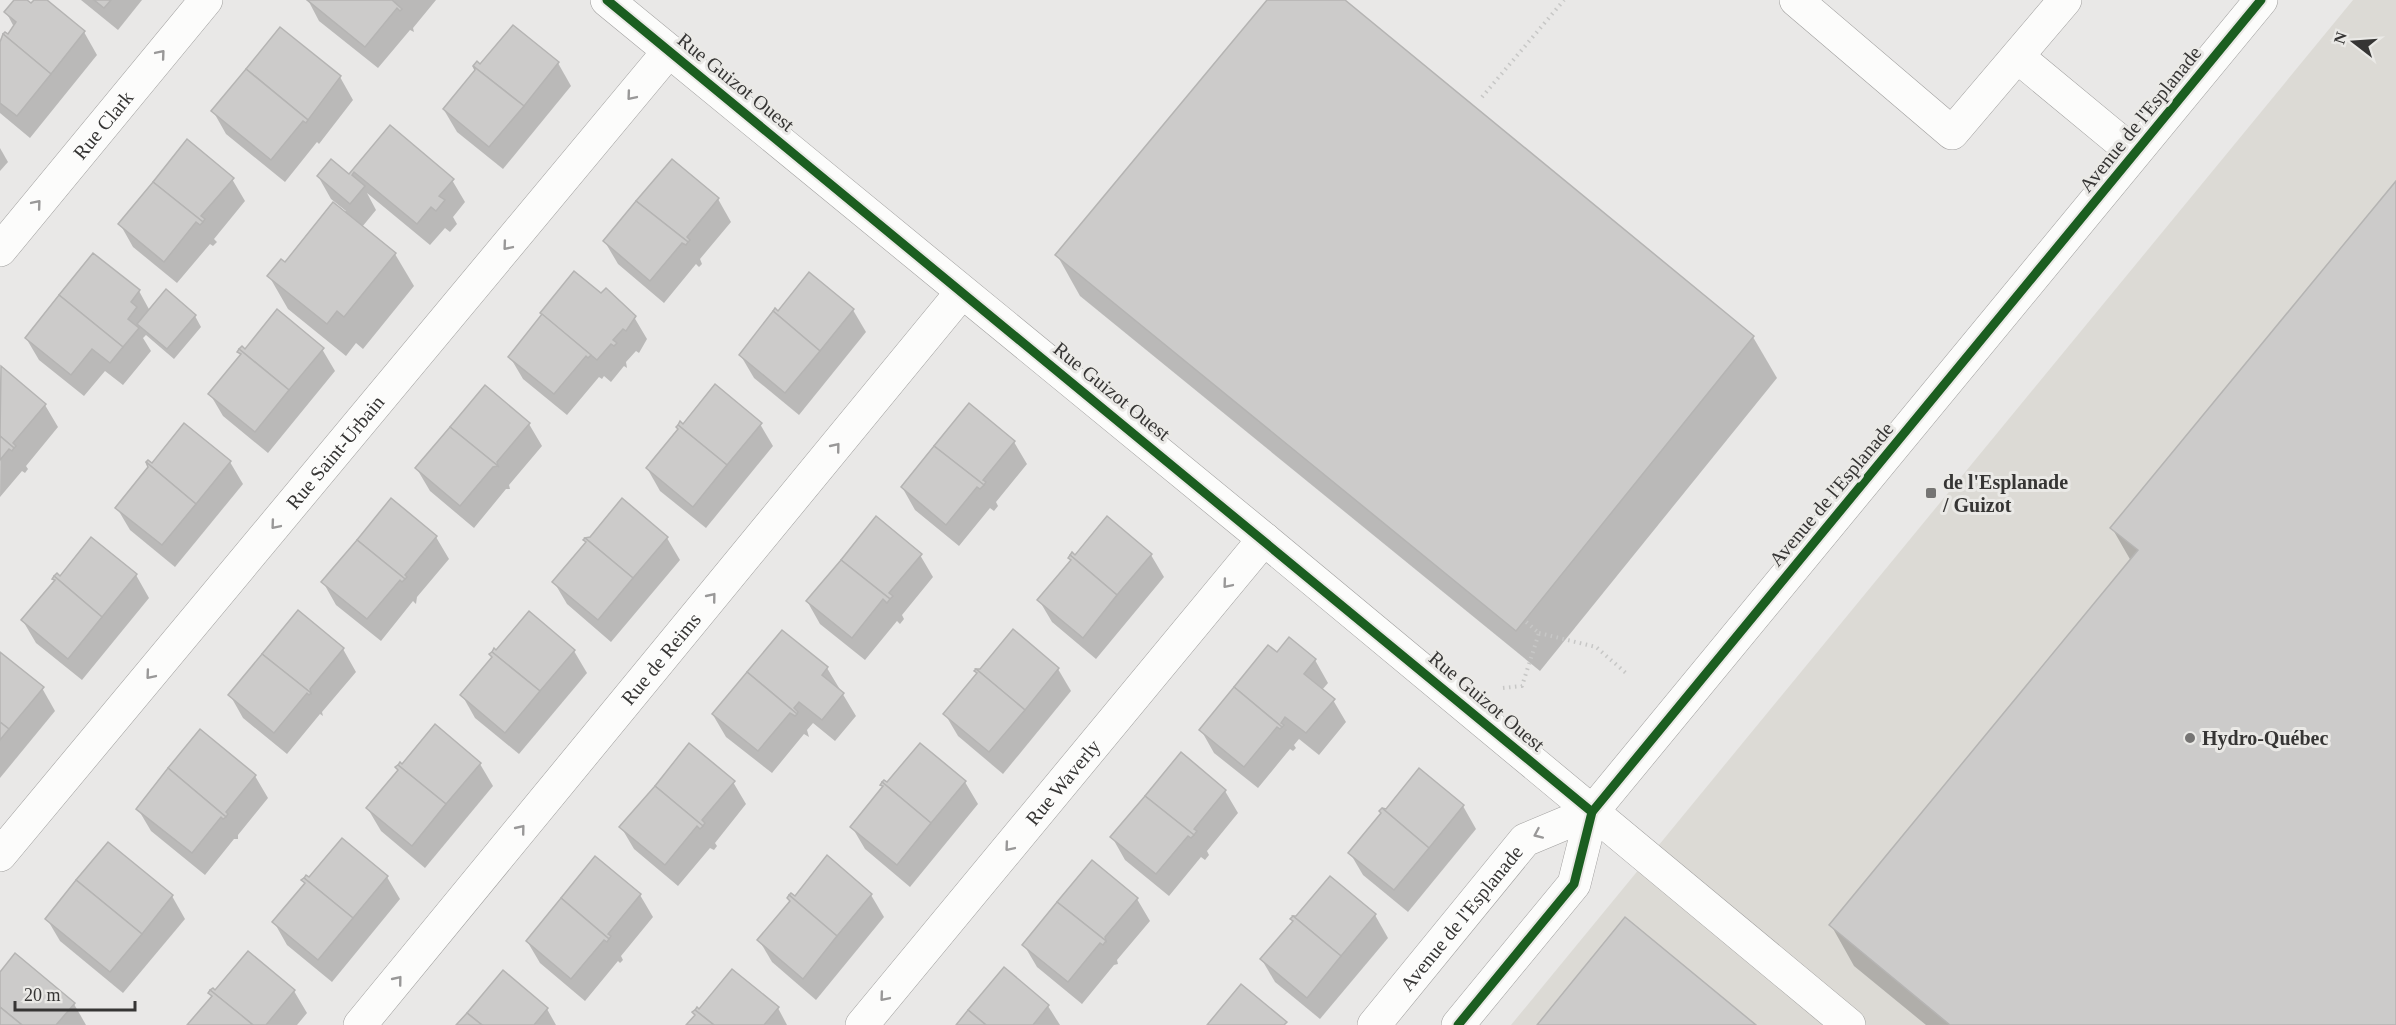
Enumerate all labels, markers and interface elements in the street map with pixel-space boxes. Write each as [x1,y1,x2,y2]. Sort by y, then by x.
north arrow [2324,12,2384,72]
street label: Rue Guizot Ouest [673,28,799,136]
text: N [2330,29,2350,46]
street label: Avenue de l'Esplanade [2075,42,2206,197]
one-way arrow [154,50,165,61]
street label: Rue Clark [69,86,137,163]
one-way arrow [628,89,639,100]
one-way arrow [30,200,41,211]
one-way arrow [503,239,514,250]
street label: Rue Guizot Ouest [1049,337,1175,445]
street label: Rue Saint-Urbain [282,391,389,513]
street label: Avenue de l'Esplanade [1764,418,1898,571]
one-way arrow [828,443,839,454]
place label: de l'Esplanade / Guizot [1942,471,2068,516]
marker: de l'Esplanade / Guizot [1924,486,1938,500]
one-way arrow [271,518,282,529]
one-way arrow [1223,577,1234,588]
one-way arrow [705,593,716,604]
street label: Rue de Reims [617,608,705,709]
street label: Rue Guizot Ouest [1425,647,1549,756]
one-way arrow [146,668,157,679]
place label: Hydro-Québec [2202,727,2328,750]
marker: Hydro-Québec [2183,731,2197,745]
street label: Rue Waverly [1021,735,1105,829]
one-way arrow [514,825,525,836]
one-way arrow [1534,827,1545,839]
one-way arrow [1005,840,1016,851]
street label: Avenue de l'Esplanade [1395,841,1527,995]
scale bar [15,974,135,1012]
one-way arrow [390,976,401,987]
text: 20 m [24,985,61,1005]
one-way arrow [881,991,892,1002]

